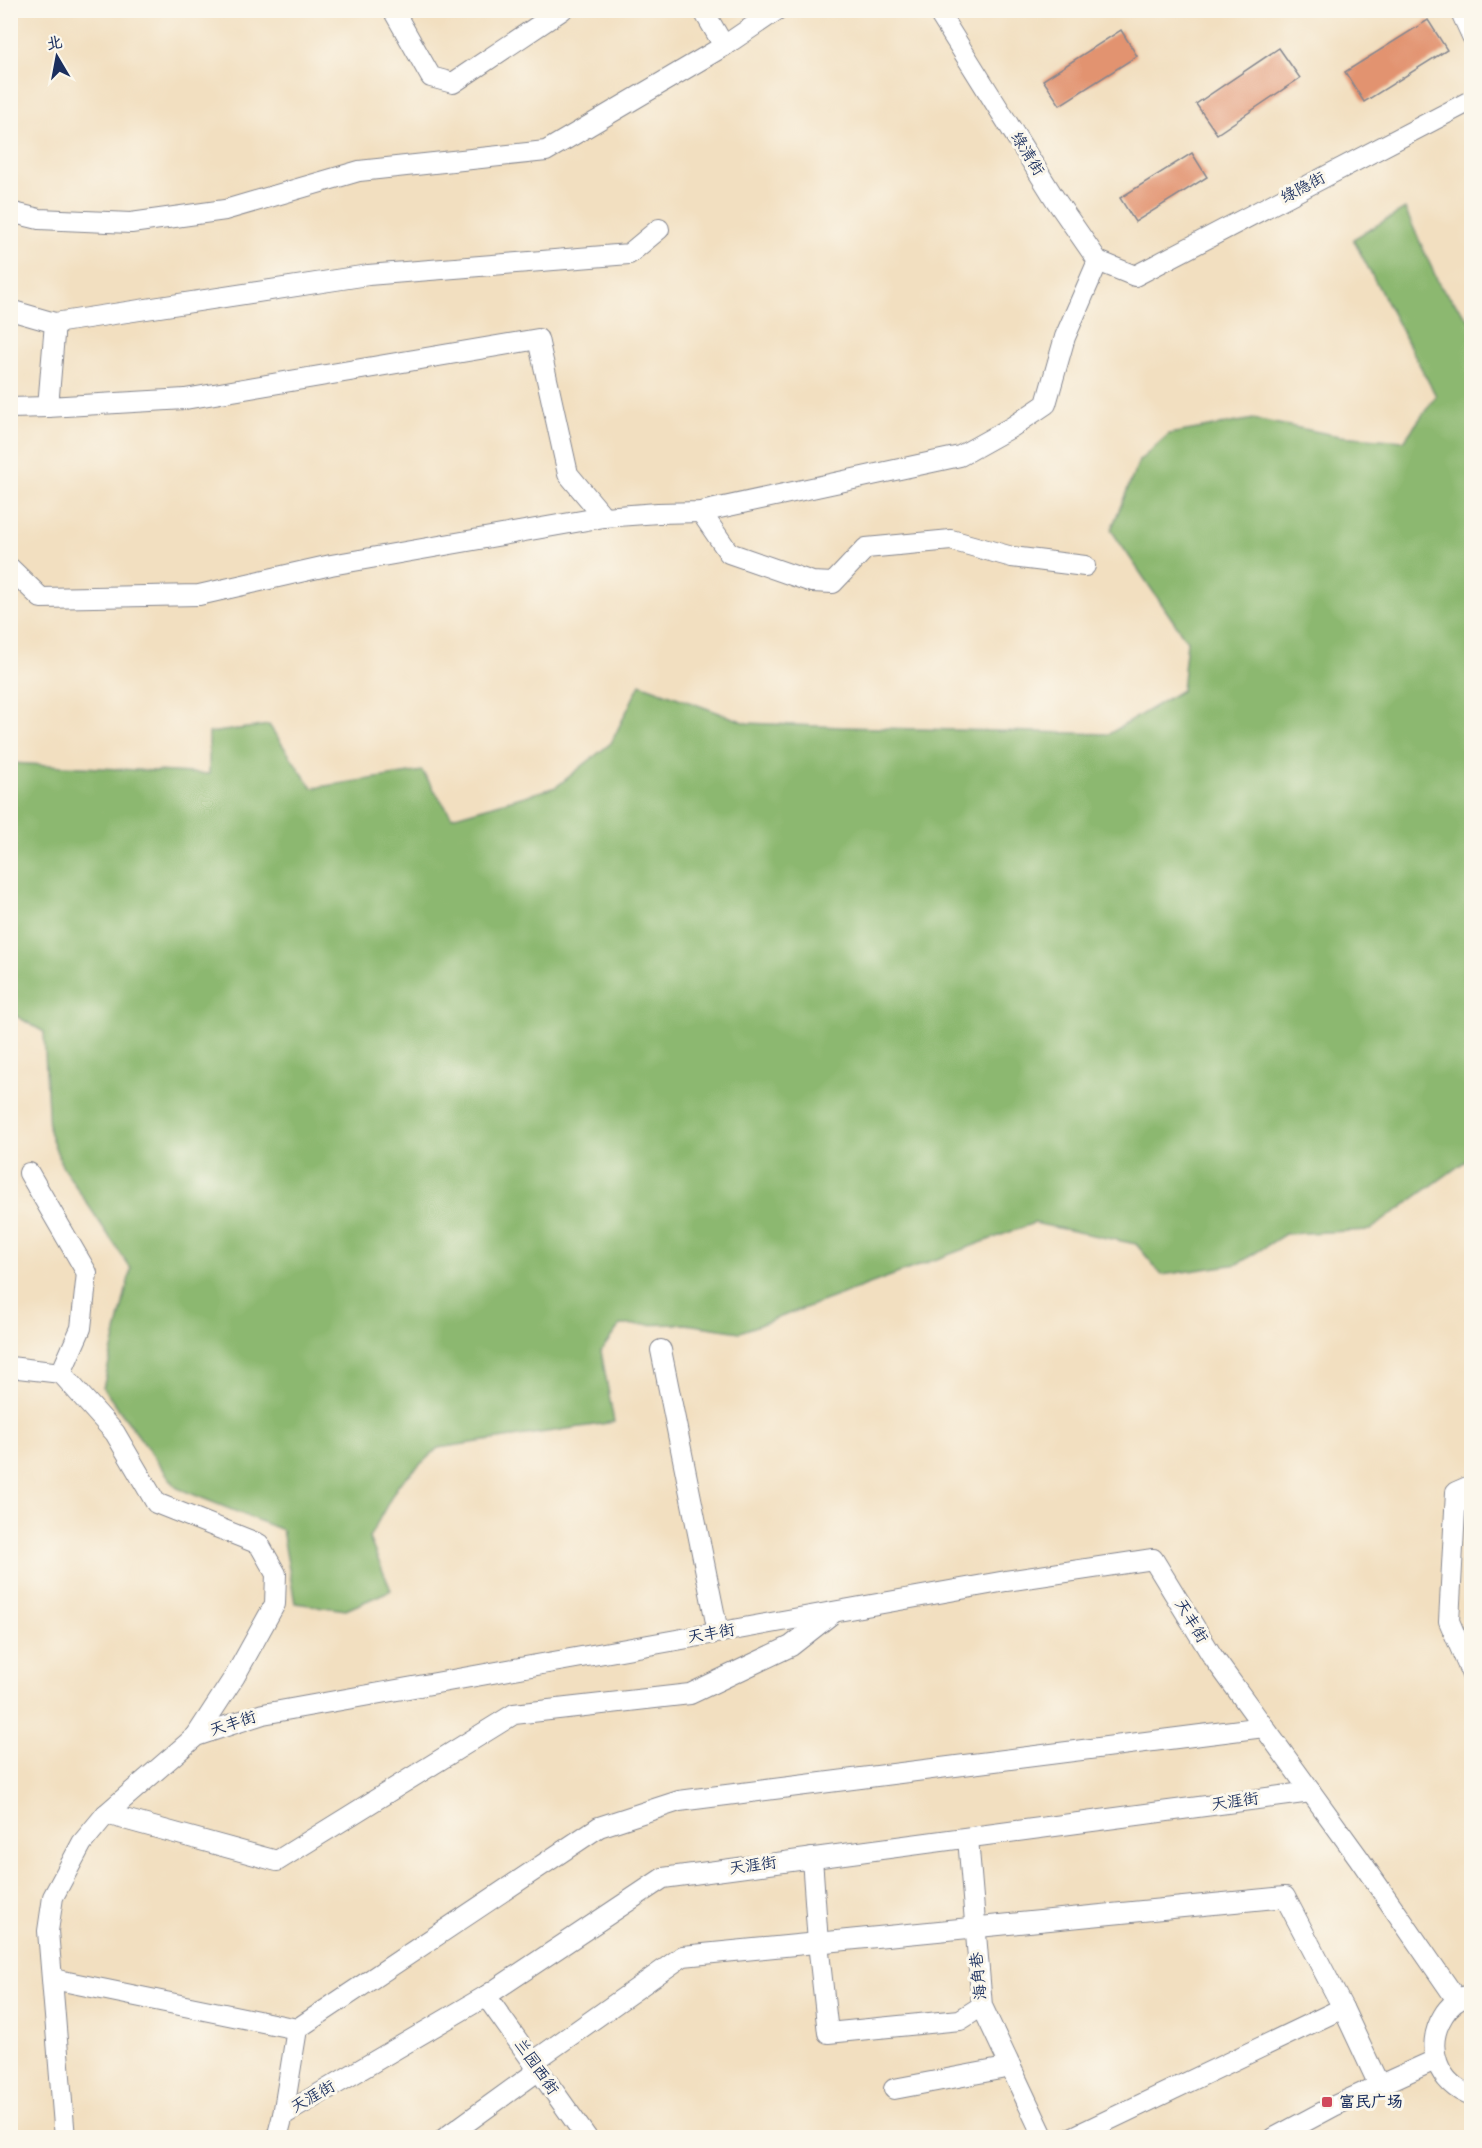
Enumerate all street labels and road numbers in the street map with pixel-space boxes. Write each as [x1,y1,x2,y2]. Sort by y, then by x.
street label: 绿清街 [1004,127,1050,181]
street label: 绿隐街 [1276,166,1330,210]
street label: 天丰街 [1168,1594,1214,1648]
street label: 天丰街 [685,1618,737,1650]
street label: 天丰街 [206,1705,260,1743]
street label: 天涯街 [1209,1786,1261,1818]
street label: 天涯街 [727,1850,779,1882]
street label: 海角巷 [964,1951,994,2001]
street label: 兰园西街 [507,2034,565,2100]
street label: 天涯街 [286,2074,340,2120]

